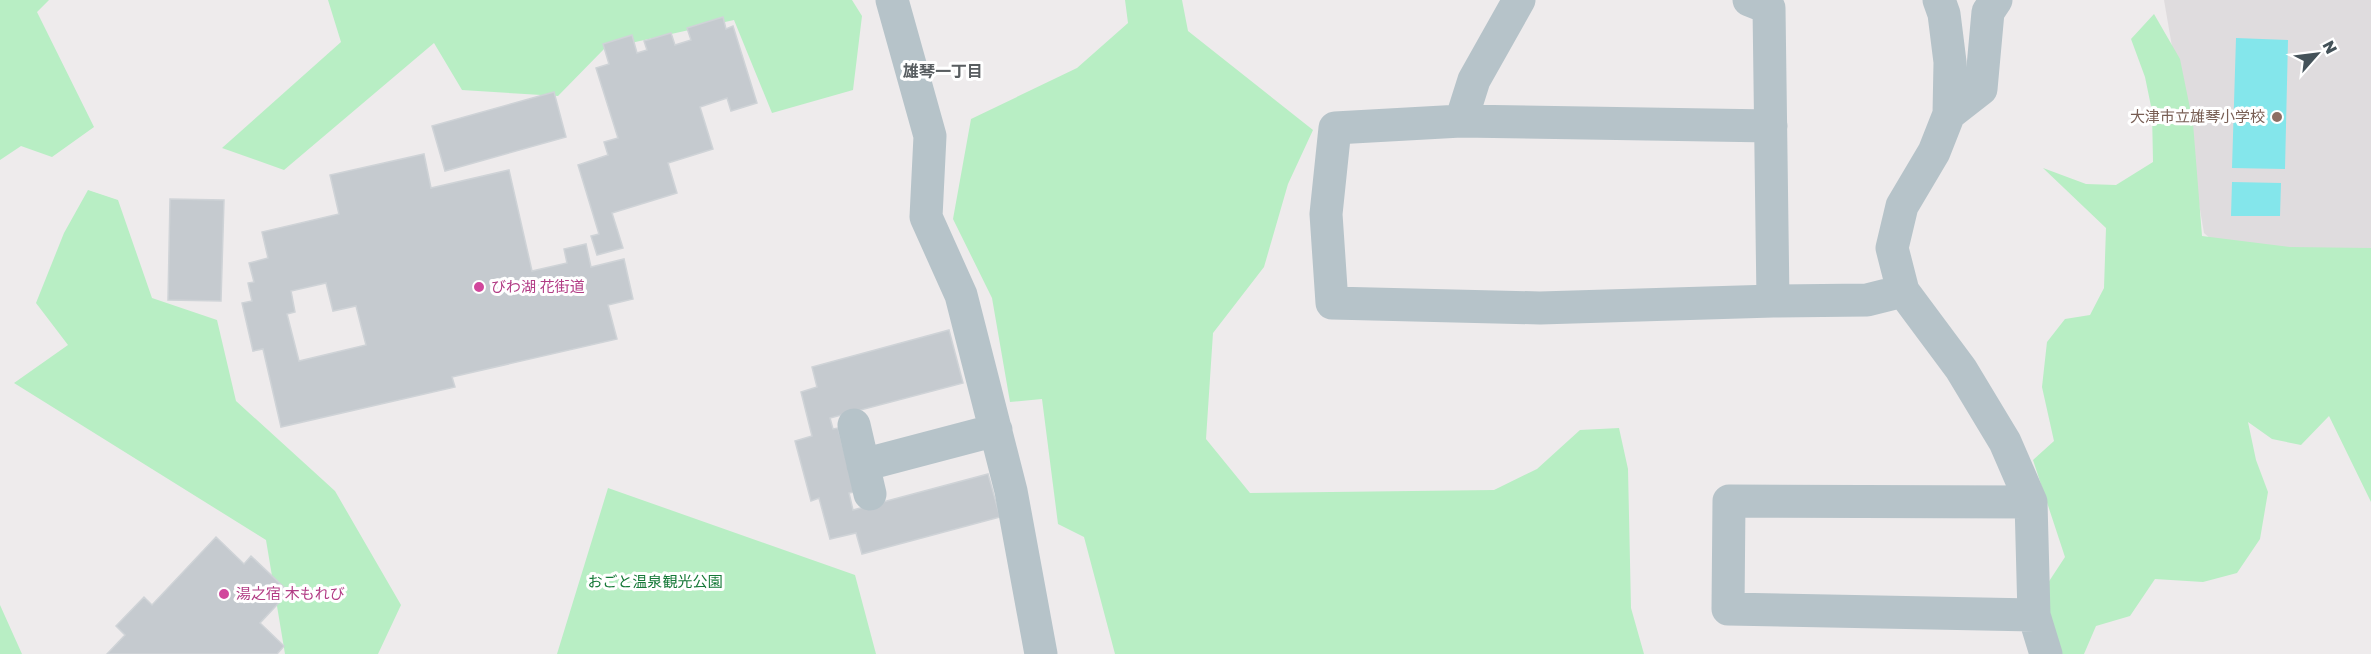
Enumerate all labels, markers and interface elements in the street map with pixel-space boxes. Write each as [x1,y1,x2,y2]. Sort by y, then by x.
north arrow [2287,24,2347,84]
text: N [2319,37,2342,57]
district label: 雄琴一丁目 [902,61,983,81]
place label: 大津市立雄琴小学校 [2130,107,2265,125]
marker: 大津市立雄琴小学校 [2270,110,2284,124]
place label: びわ湖 花街道 [491,277,585,295]
marker: びわ湖 花街道 [472,280,486,294]
park label: おごと温泉観光公園 [587,572,723,590]
place label: 湯之宿 木もれび [236,584,345,602]
marker: 湯之宿 木もれび [217,587,231,601]

